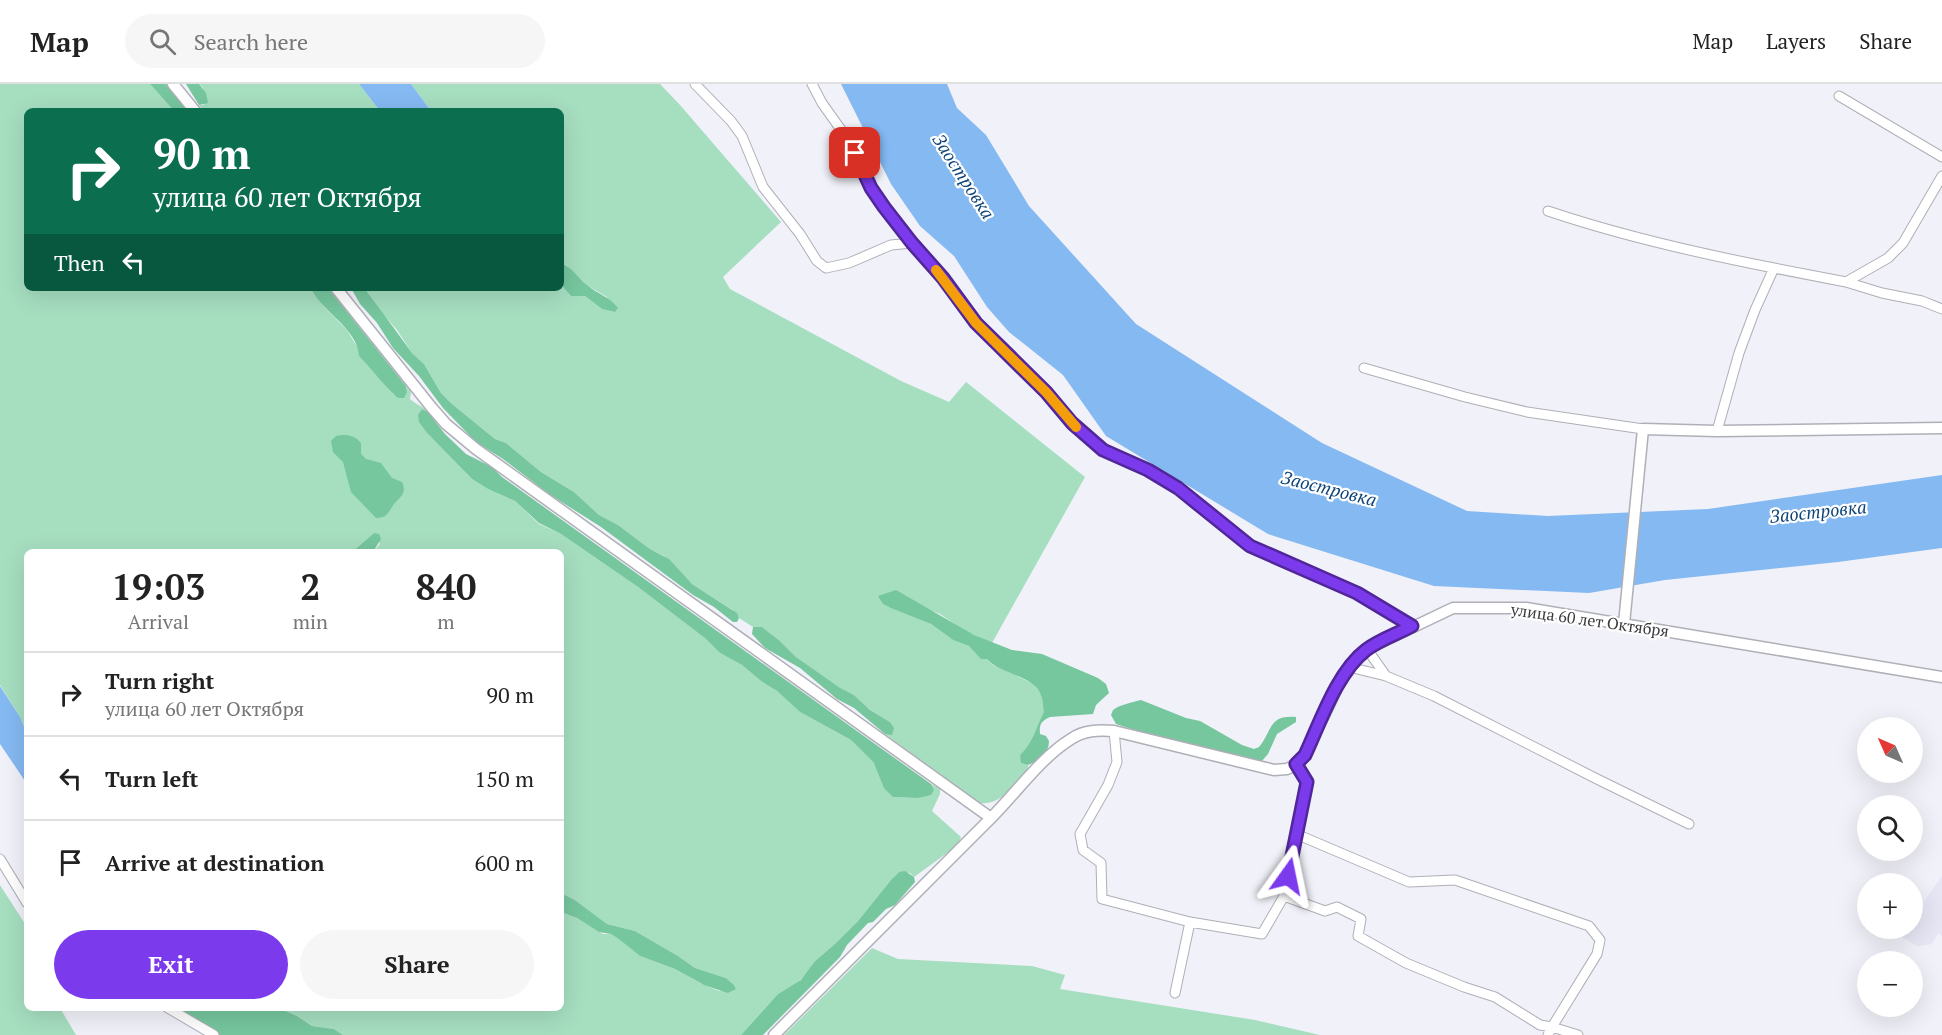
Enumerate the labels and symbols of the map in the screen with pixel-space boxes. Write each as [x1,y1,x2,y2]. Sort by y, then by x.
pin [829,127,880,178]
water label: Заостровка [927,129,1001,223]
water label: Заостровка [1279,465,1379,511]
water label: Заостровка [1768,494,1868,528]
street label: улица 60 лет Октября [1509,598,1670,642]
north arrow [1857,717,1923,783]
position arrow [1256,844,1320,908]

